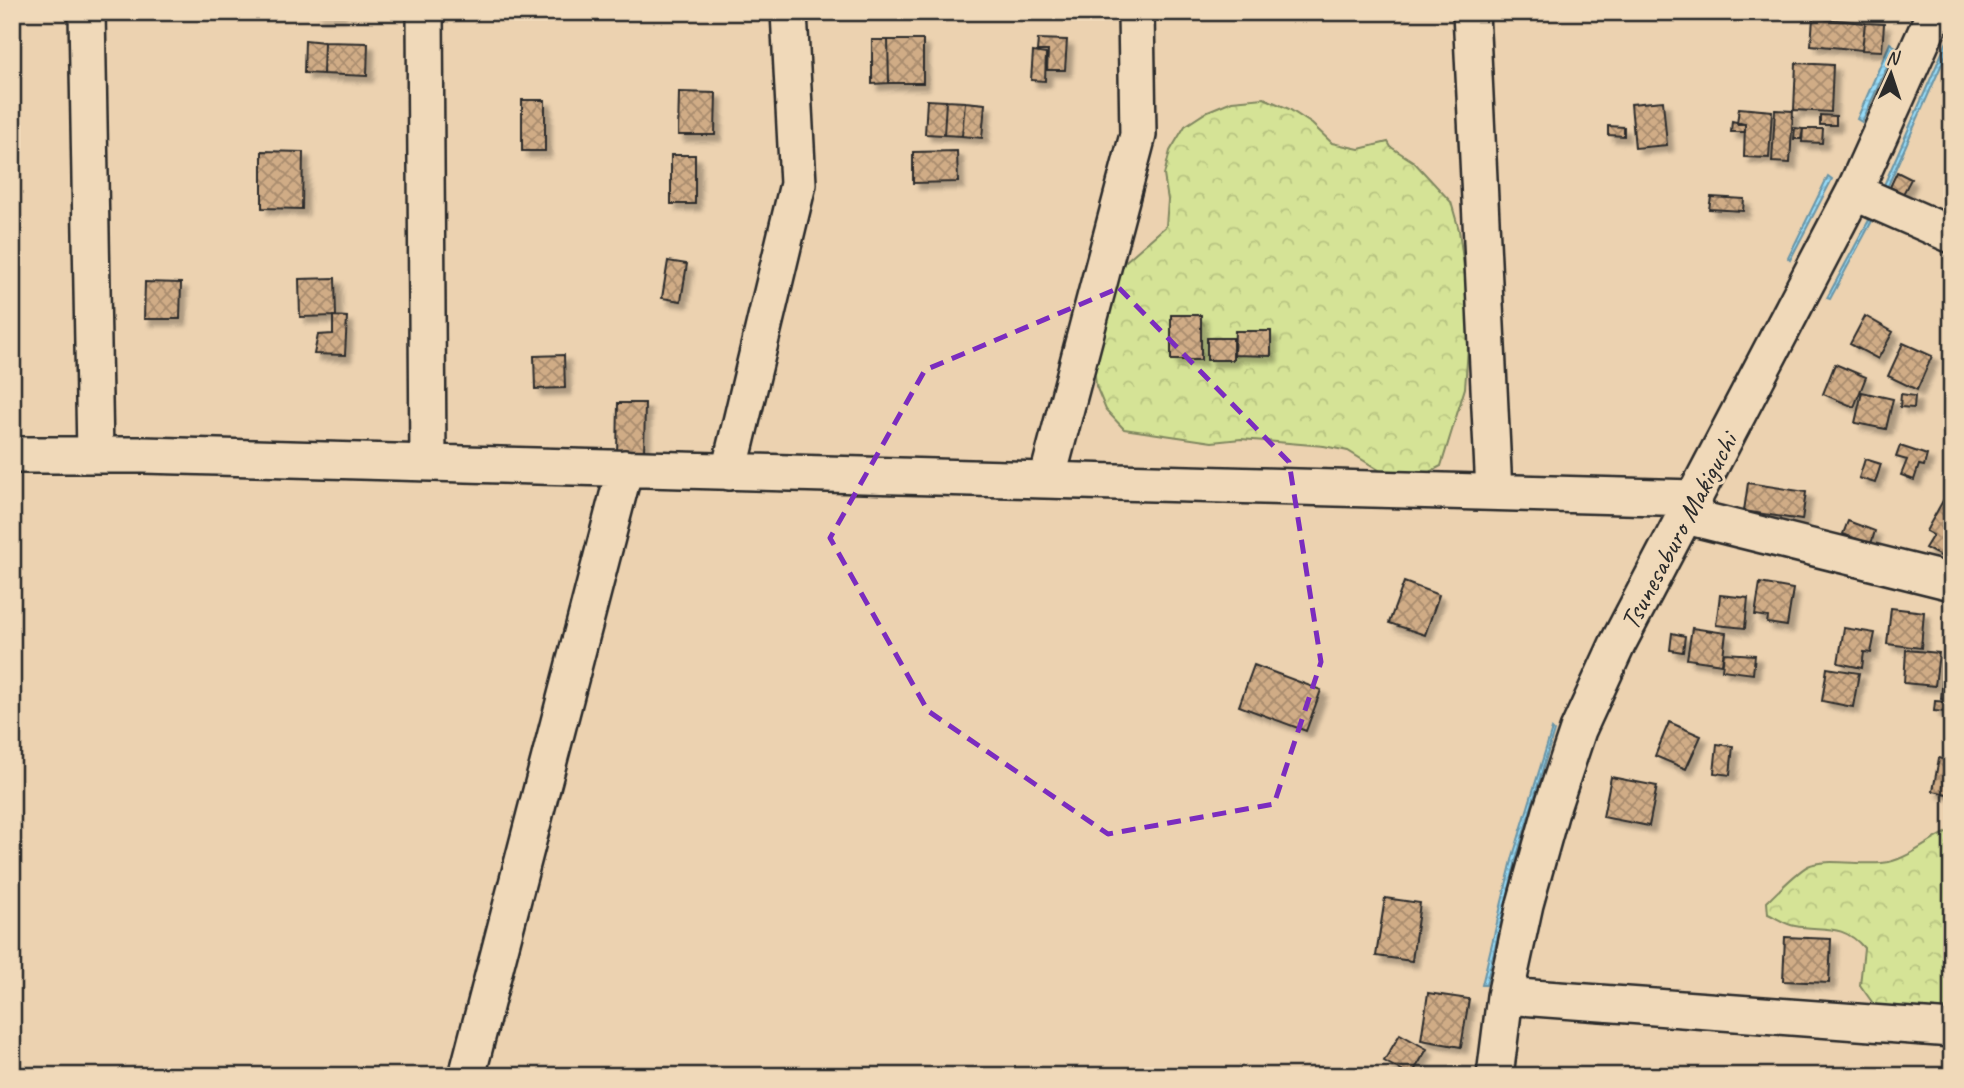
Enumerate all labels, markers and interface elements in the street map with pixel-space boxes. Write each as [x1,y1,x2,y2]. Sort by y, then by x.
north arrow [1856,38,1926,108]
text: N [1885,46,1902,70]
street label: Tsunesaburo Makiguchi [1612,424,1747,635]

